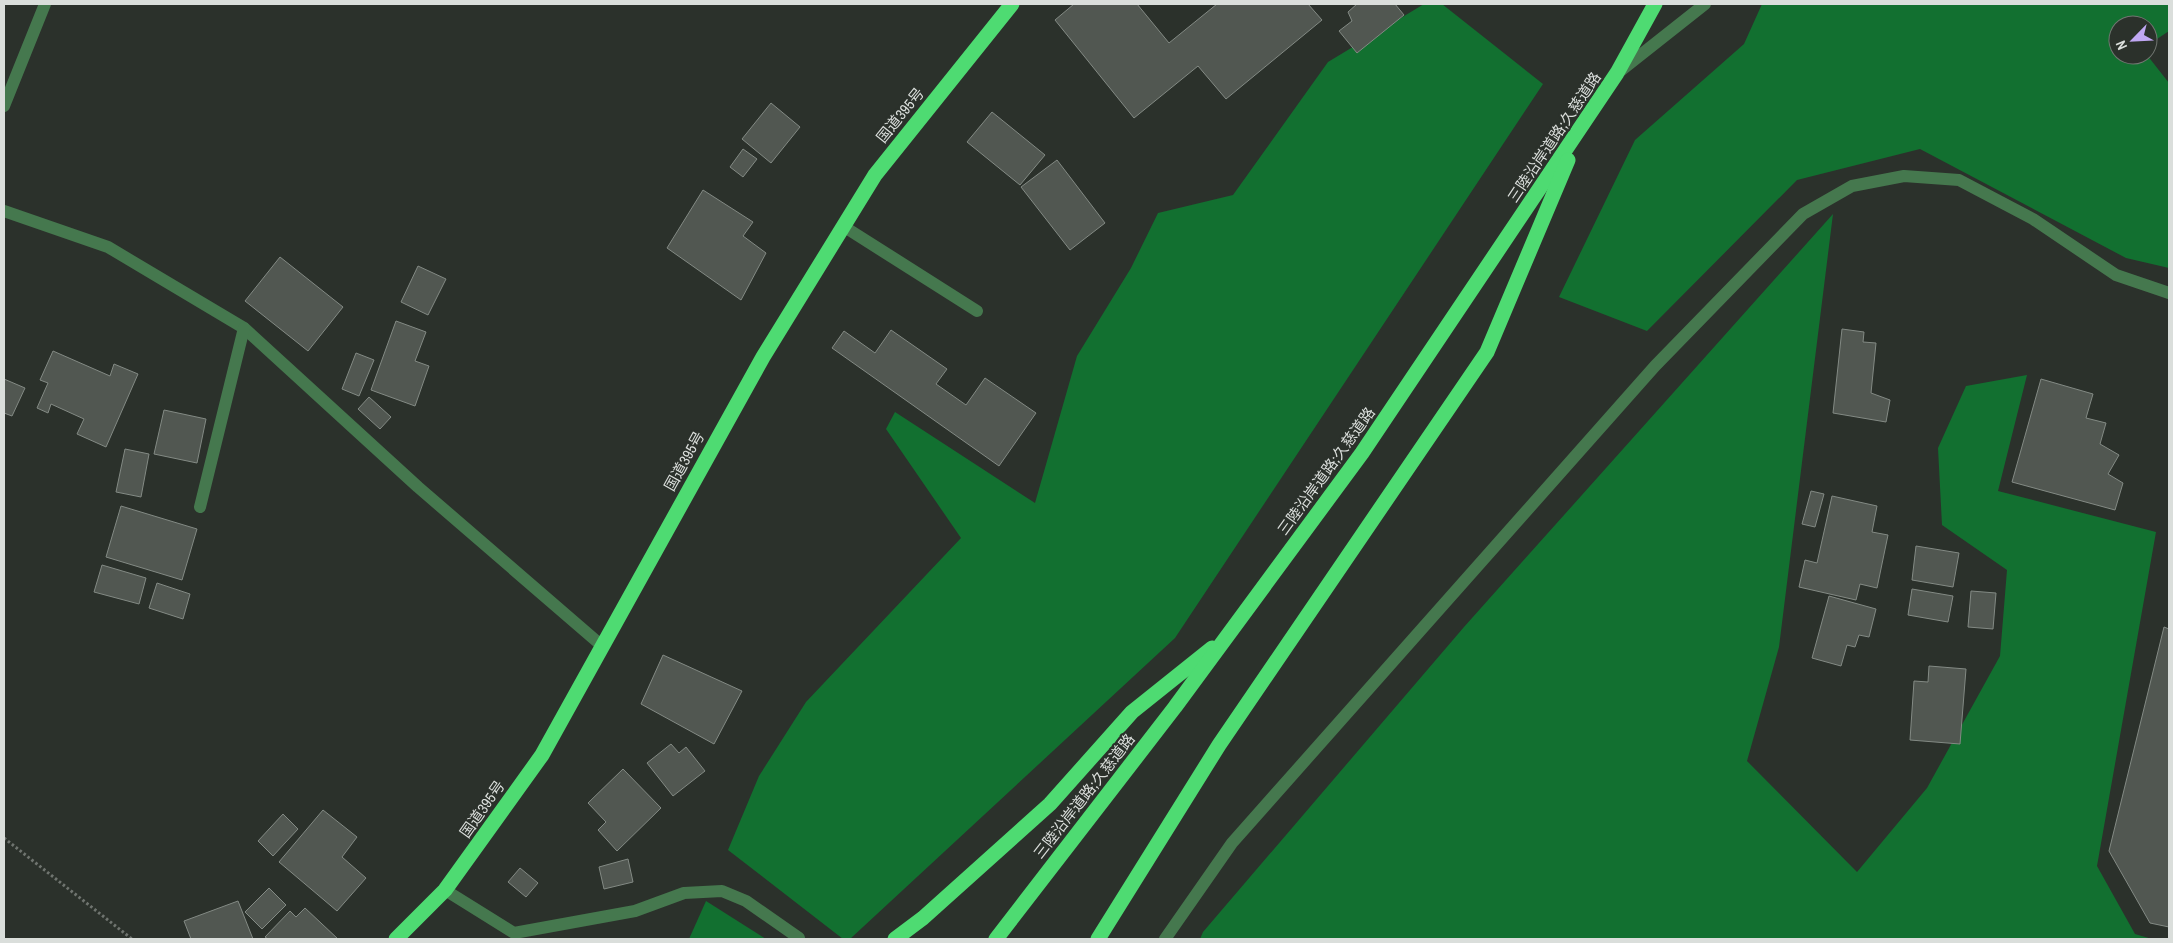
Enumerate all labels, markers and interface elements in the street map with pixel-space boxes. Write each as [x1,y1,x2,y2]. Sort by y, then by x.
north arrow [2108,15,2158,65]
text: N [2111,38,2131,53]
street label: 三陸沿岸道路;久慈道路 [1502,68,1606,206]
street label: 国道395号 [871,83,929,147]
street label: 三陸沿岸道路;久慈道路 [1272,403,1380,539]
street label: 国道395号 [659,427,709,495]
street label: 三陸沿岸道路;久慈道路 [1028,729,1140,863]
street label: 国道395号 [455,776,509,842]

